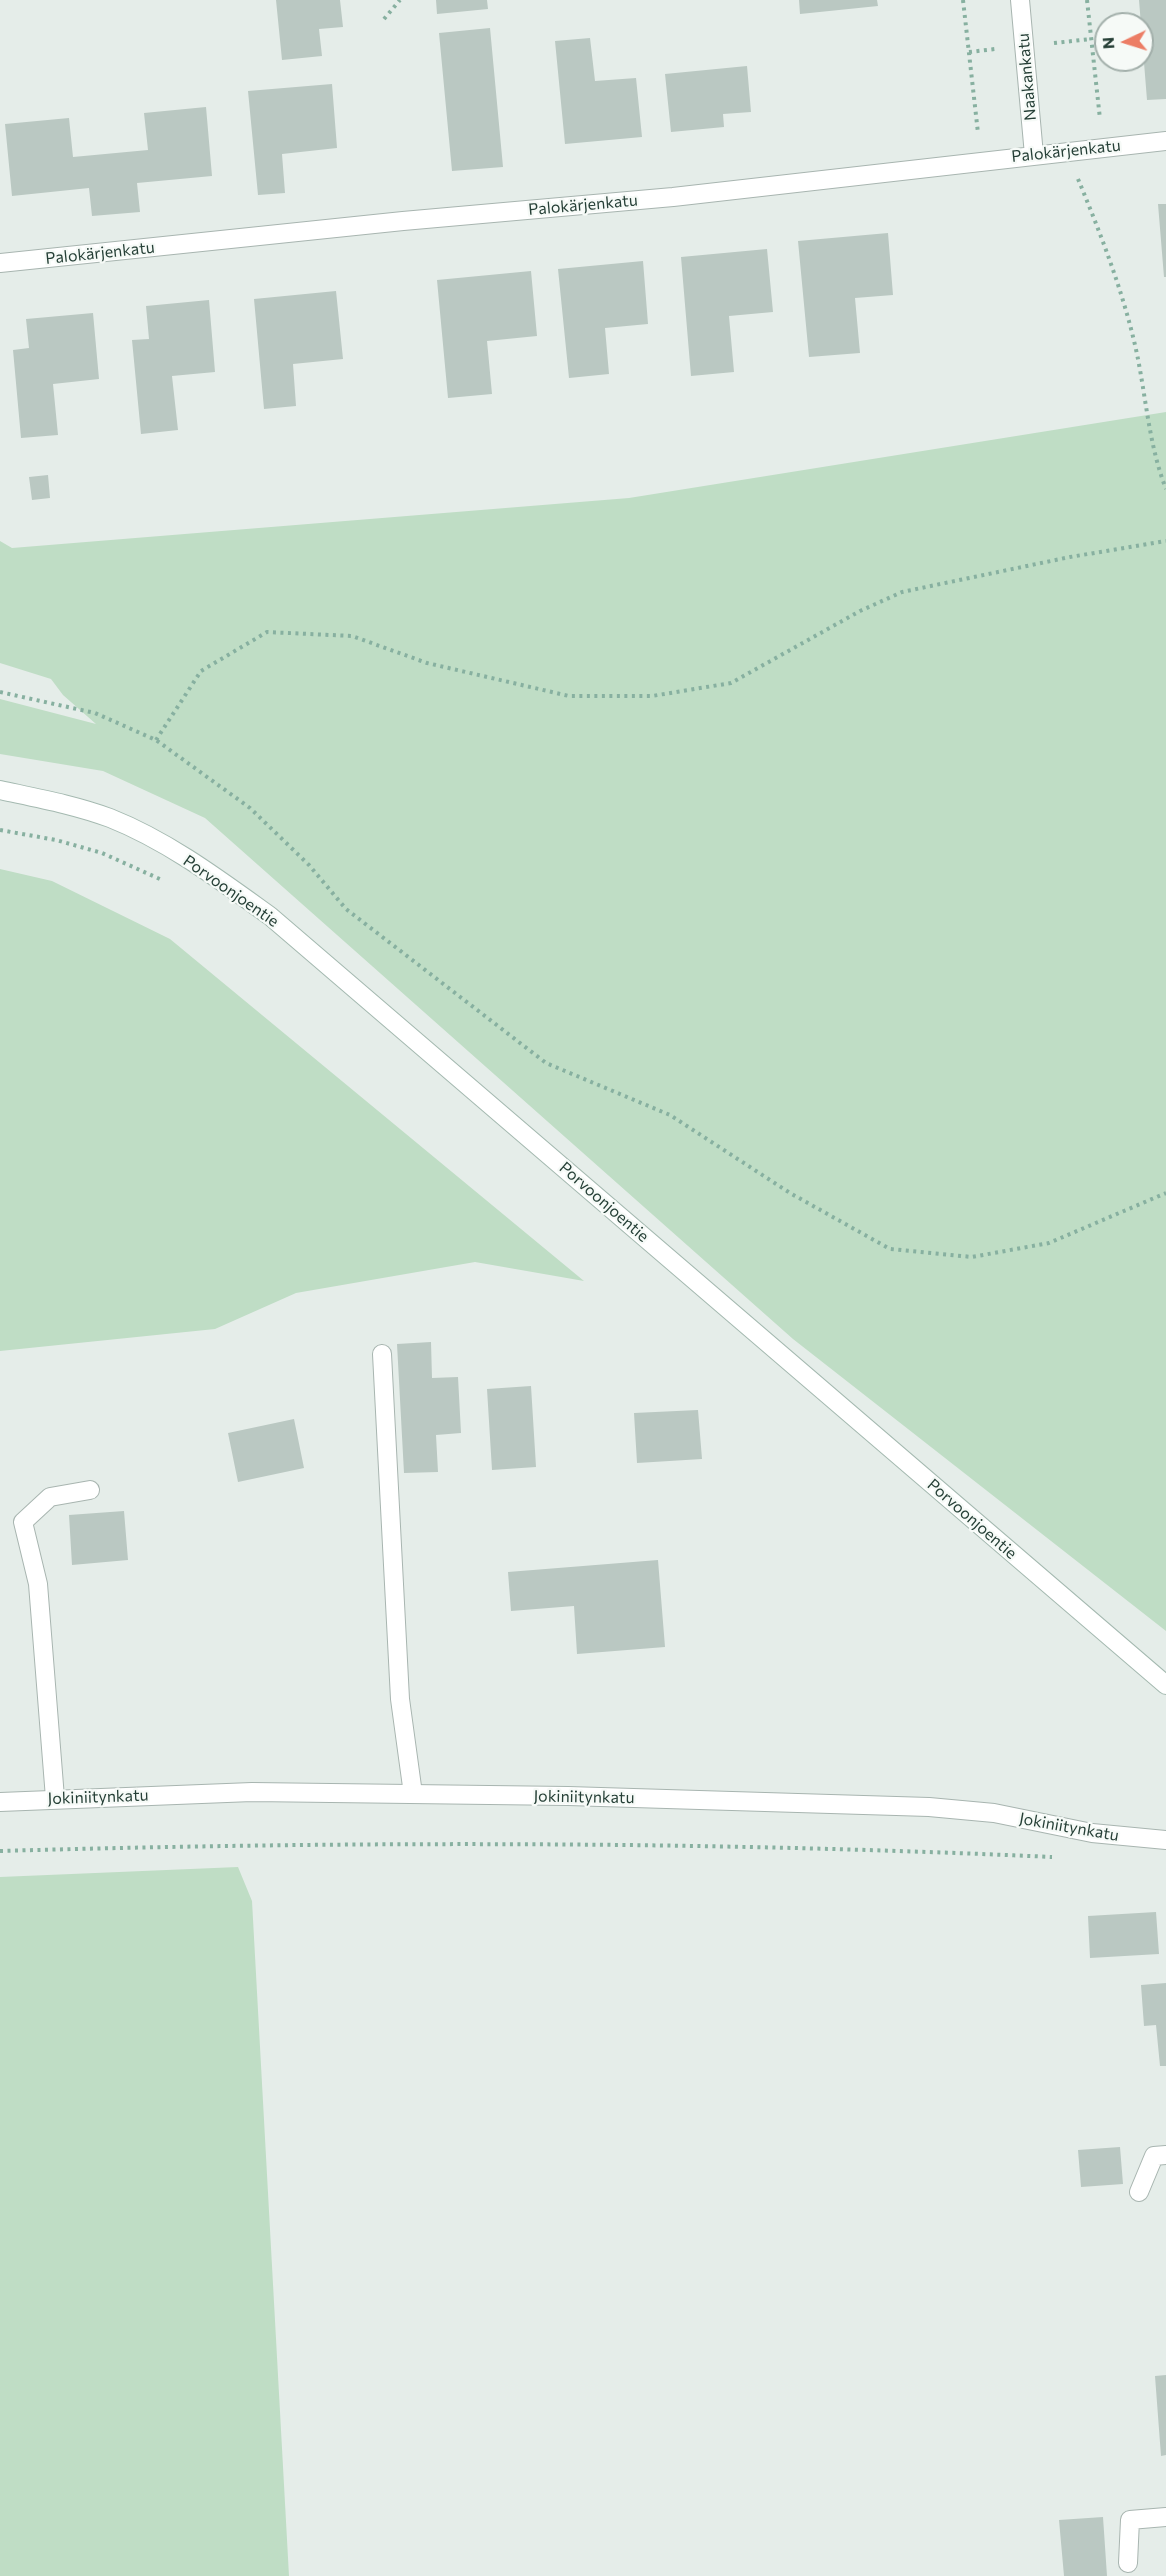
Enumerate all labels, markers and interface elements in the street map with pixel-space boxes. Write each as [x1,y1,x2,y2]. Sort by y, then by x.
north arrow [1094,12,1154,72]
street label: Naakankatu [1014,33,1040,121]
text: N [1098,37,1117,50]
street label: Palokärjenkatu [1010,136,1122,166]
street label: Palokärjenkatu [528,191,638,219]
street label: Palokärjenkatu [44,238,156,268]
street label: Porvoonjoentie [180,851,282,931]
street label: Porvoonjoentie [555,1158,653,1246]
street label: Porvoonjoentie [923,1475,1021,1563]
street label: Jokiniitynkatu [47,1786,149,1808]
street label: Jokiniitynkatu [533,1787,635,1807]
street label: Jokiniitynkatu [1018,1809,1120,1845]

